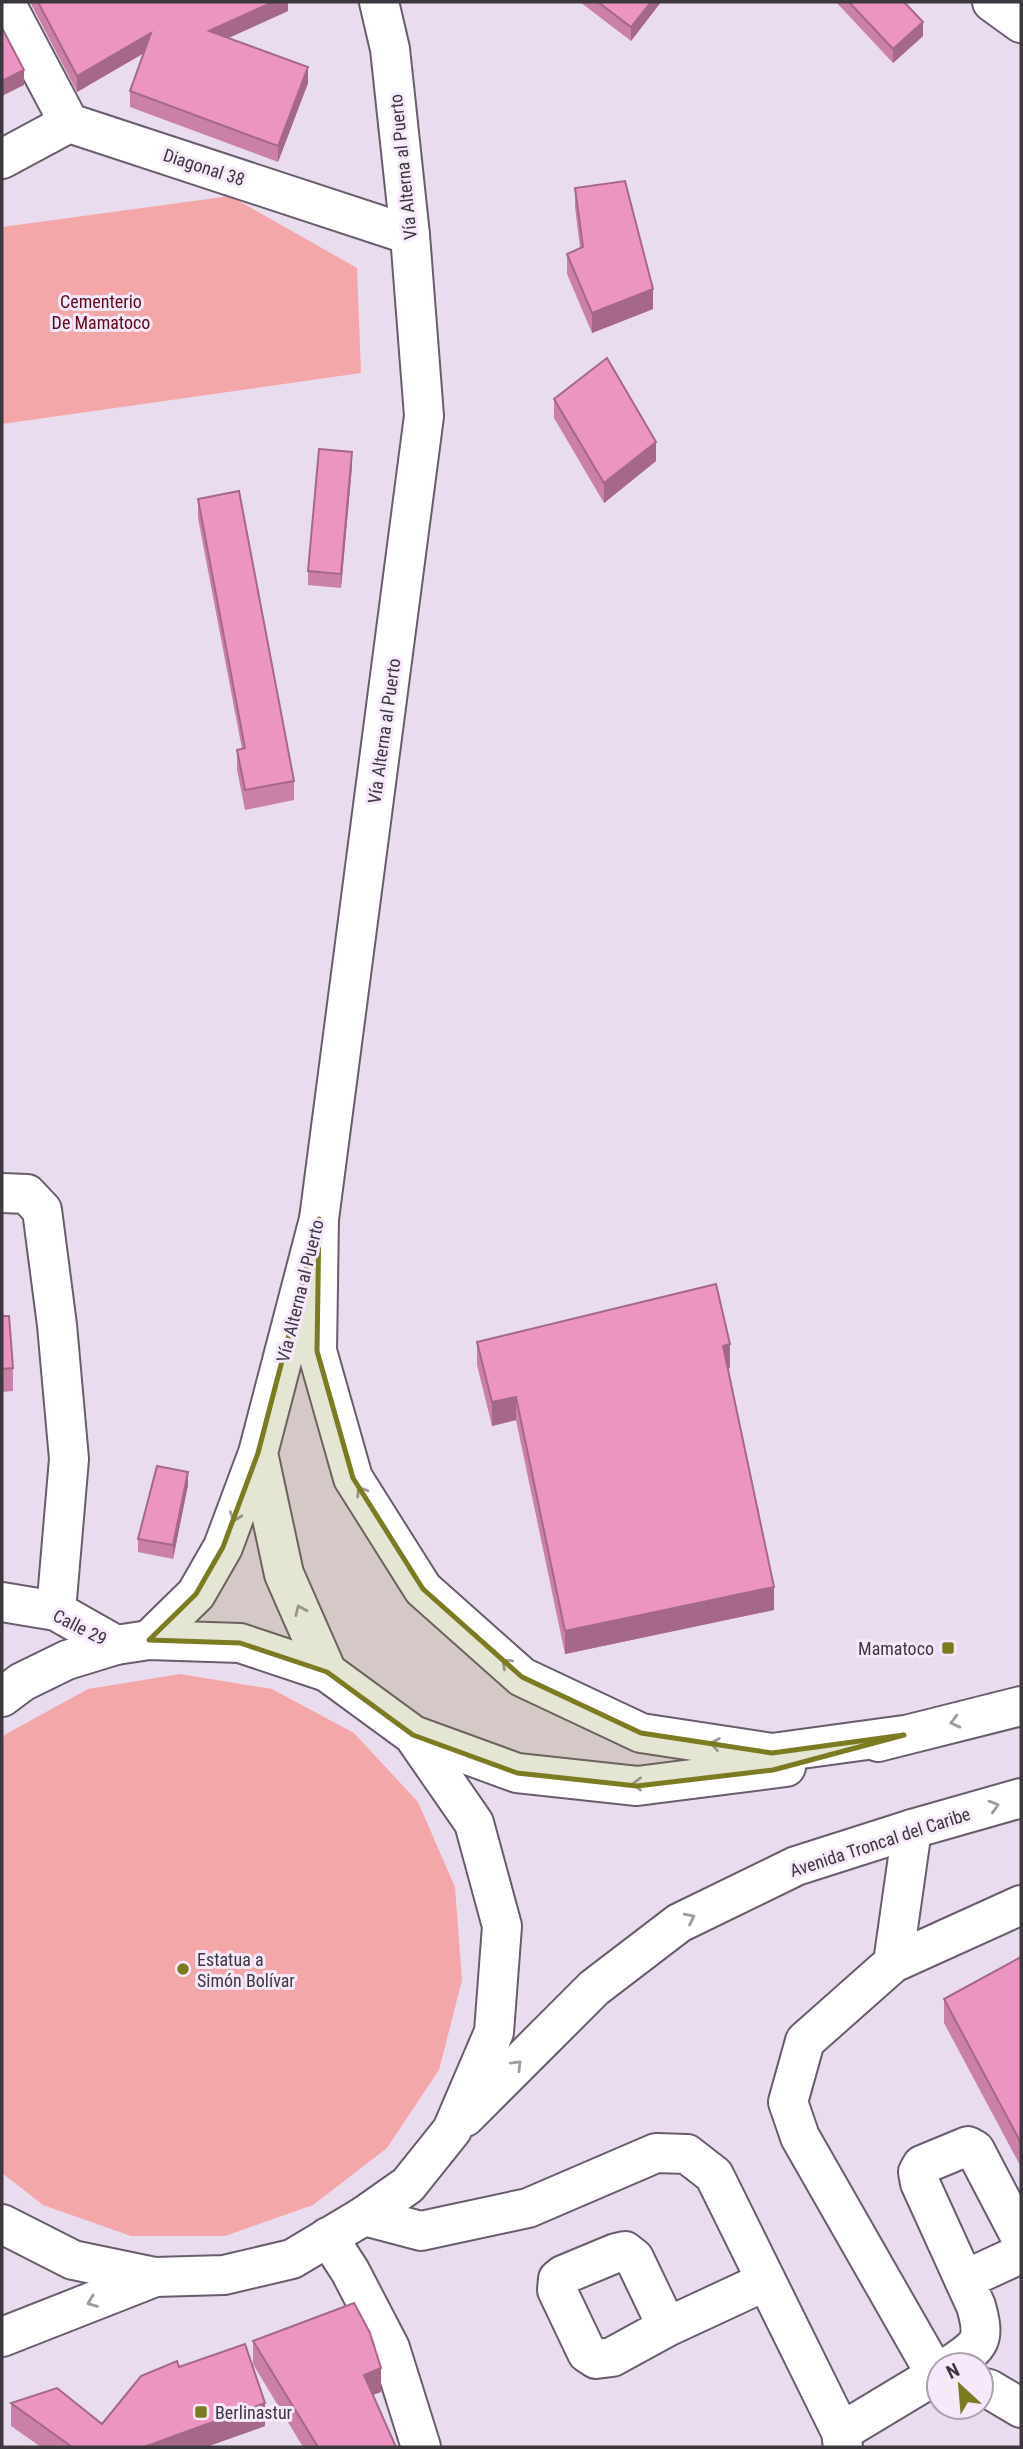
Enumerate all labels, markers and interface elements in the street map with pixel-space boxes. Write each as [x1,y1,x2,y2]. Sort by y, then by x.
street label: Vía Alterna al Puerto [385,93,421,241]
street label: Diagonal 38 [161,144,247,190]
park label: Cementerio De Mamatoco [52,291,150,333]
street label: Vía Alterna al Puerto [363,657,405,805]
street label: Vía Alterna al Puerto [272,1217,328,1365]
one-way arrow [356,1485,369,1498]
one-way arrow [229,1510,243,1522]
one-way arrow [294,1604,308,1617]
street label: Calle 29 [50,1605,110,1649]
place label: Mamatoco [858,1638,934,1659]
marker: Mamatoco [940,1640,956,1656]
one-way arrow [501,1659,514,1671]
one-way arrow [949,1714,961,1728]
one-way arrow [709,1737,720,1752]
one-way arrow [631,1776,642,1792]
one-way arrow [988,1799,1000,1814]
street label: Avenida Troncal del Caribe [787,1803,973,1881]
one-way arrow [683,1912,695,1926]
place label: Estatua a Simón Bolívar [197,1949,295,1991]
marker: Estatua a Simón Bolívar [175,1961,191,1977]
one-way arrow [509,2060,522,2073]
one-way arrow [86,2294,98,2308]
north arrow [925,2351,995,2421]
text: N [942,2358,963,2384]
place label: Berlinastur [215,2402,293,2423]
marker: Berlinastur [193,2404,209,2420]

